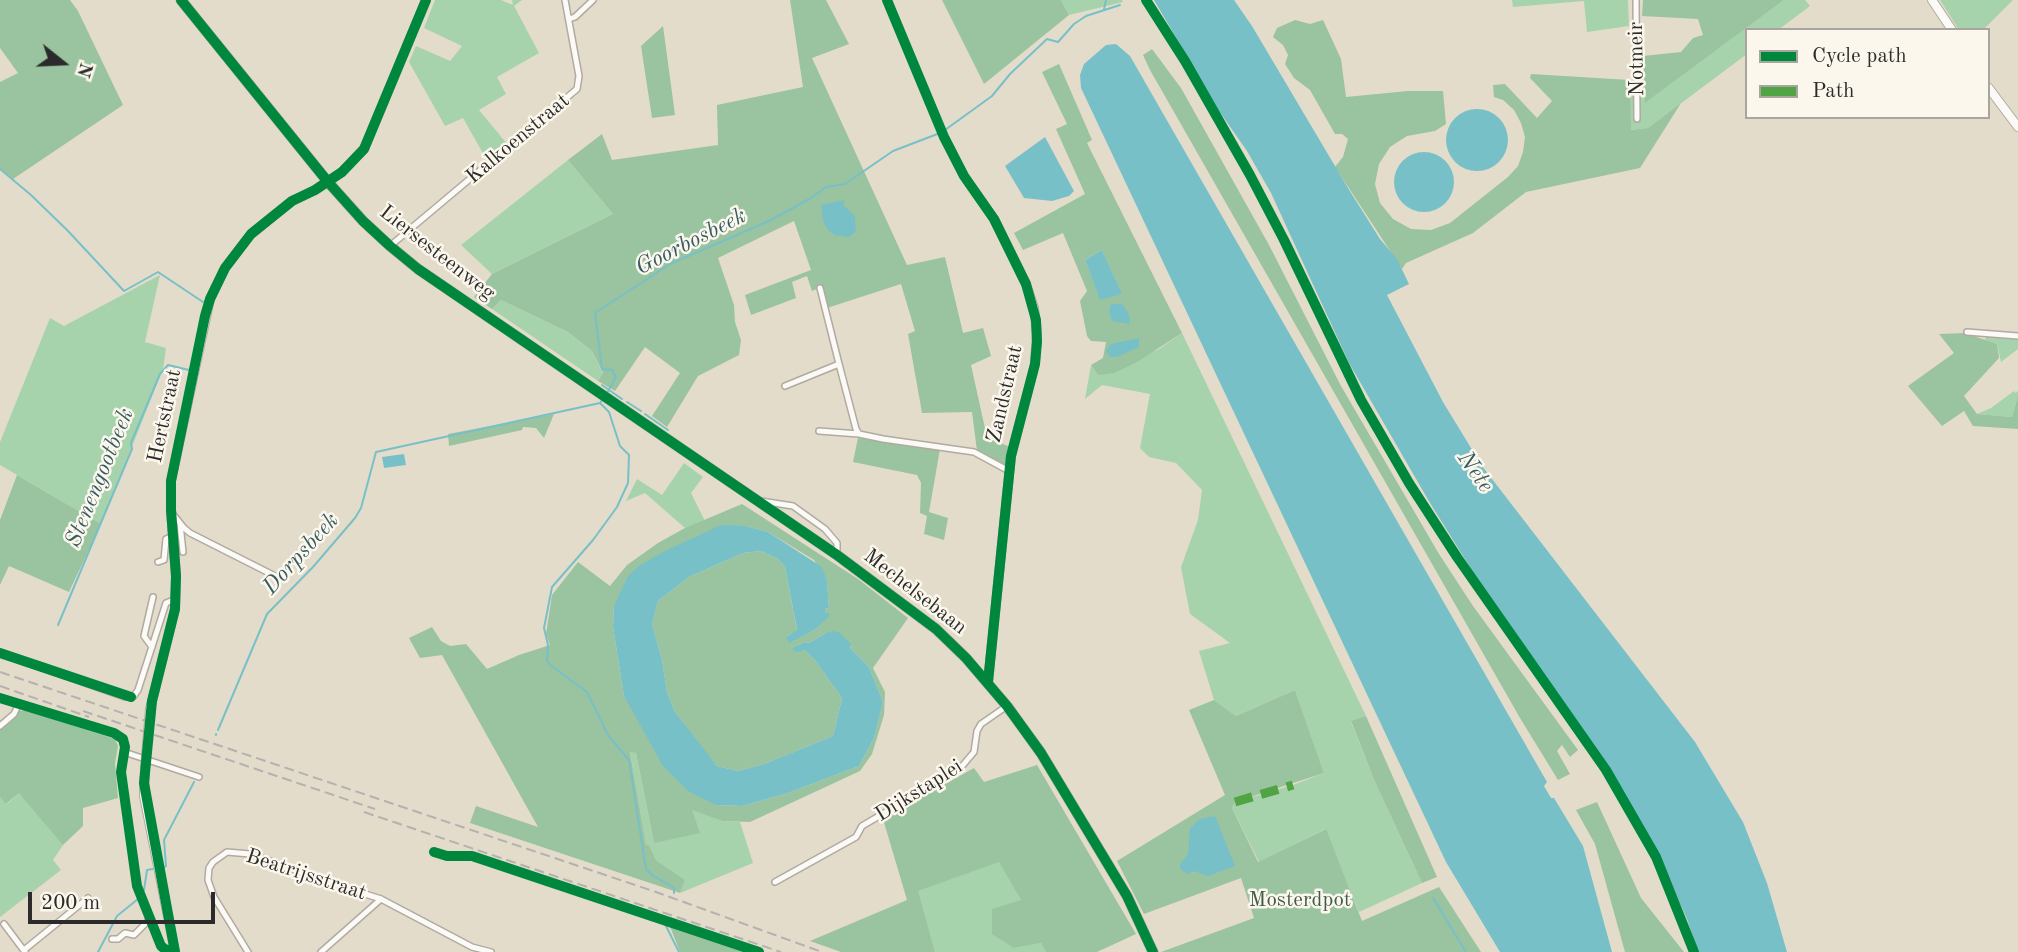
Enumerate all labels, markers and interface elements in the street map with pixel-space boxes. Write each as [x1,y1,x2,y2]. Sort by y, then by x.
street label: Notmeir [1624,22,1650,96]
north arrow [28,28,98,98]
legend [1745,28,1990,119]
text: Cycle path [1812,46,1907,67]
text: N [72,60,95,79]
text: Path [1812,81,1855,102]
street label: Kalkoenstraat [461,88,575,190]
street label: Liersesteenweg [374,200,500,306]
water label: Goorbosbeek [631,202,751,282]
street label: Zandstraat [982,343,1028,445]
street label: Hertstraat [143,367,187,465]
water label: Stenengootbeek [60,404,140,552]
water label: Nete [1451,446,1499,498]
water label: Dorpsbeek [257,507,345,601]
street label: Mechelsebaan [858,544,972,640]
street label: Dijkstaplei [871,754,967,828]
street label: Beatrijsstraat [243,844,369,906]
scale bar [32,878,219,922]
park label: Mosterdpot [1249,887,1351,913]
text: 200 m [41,893,100,914]

